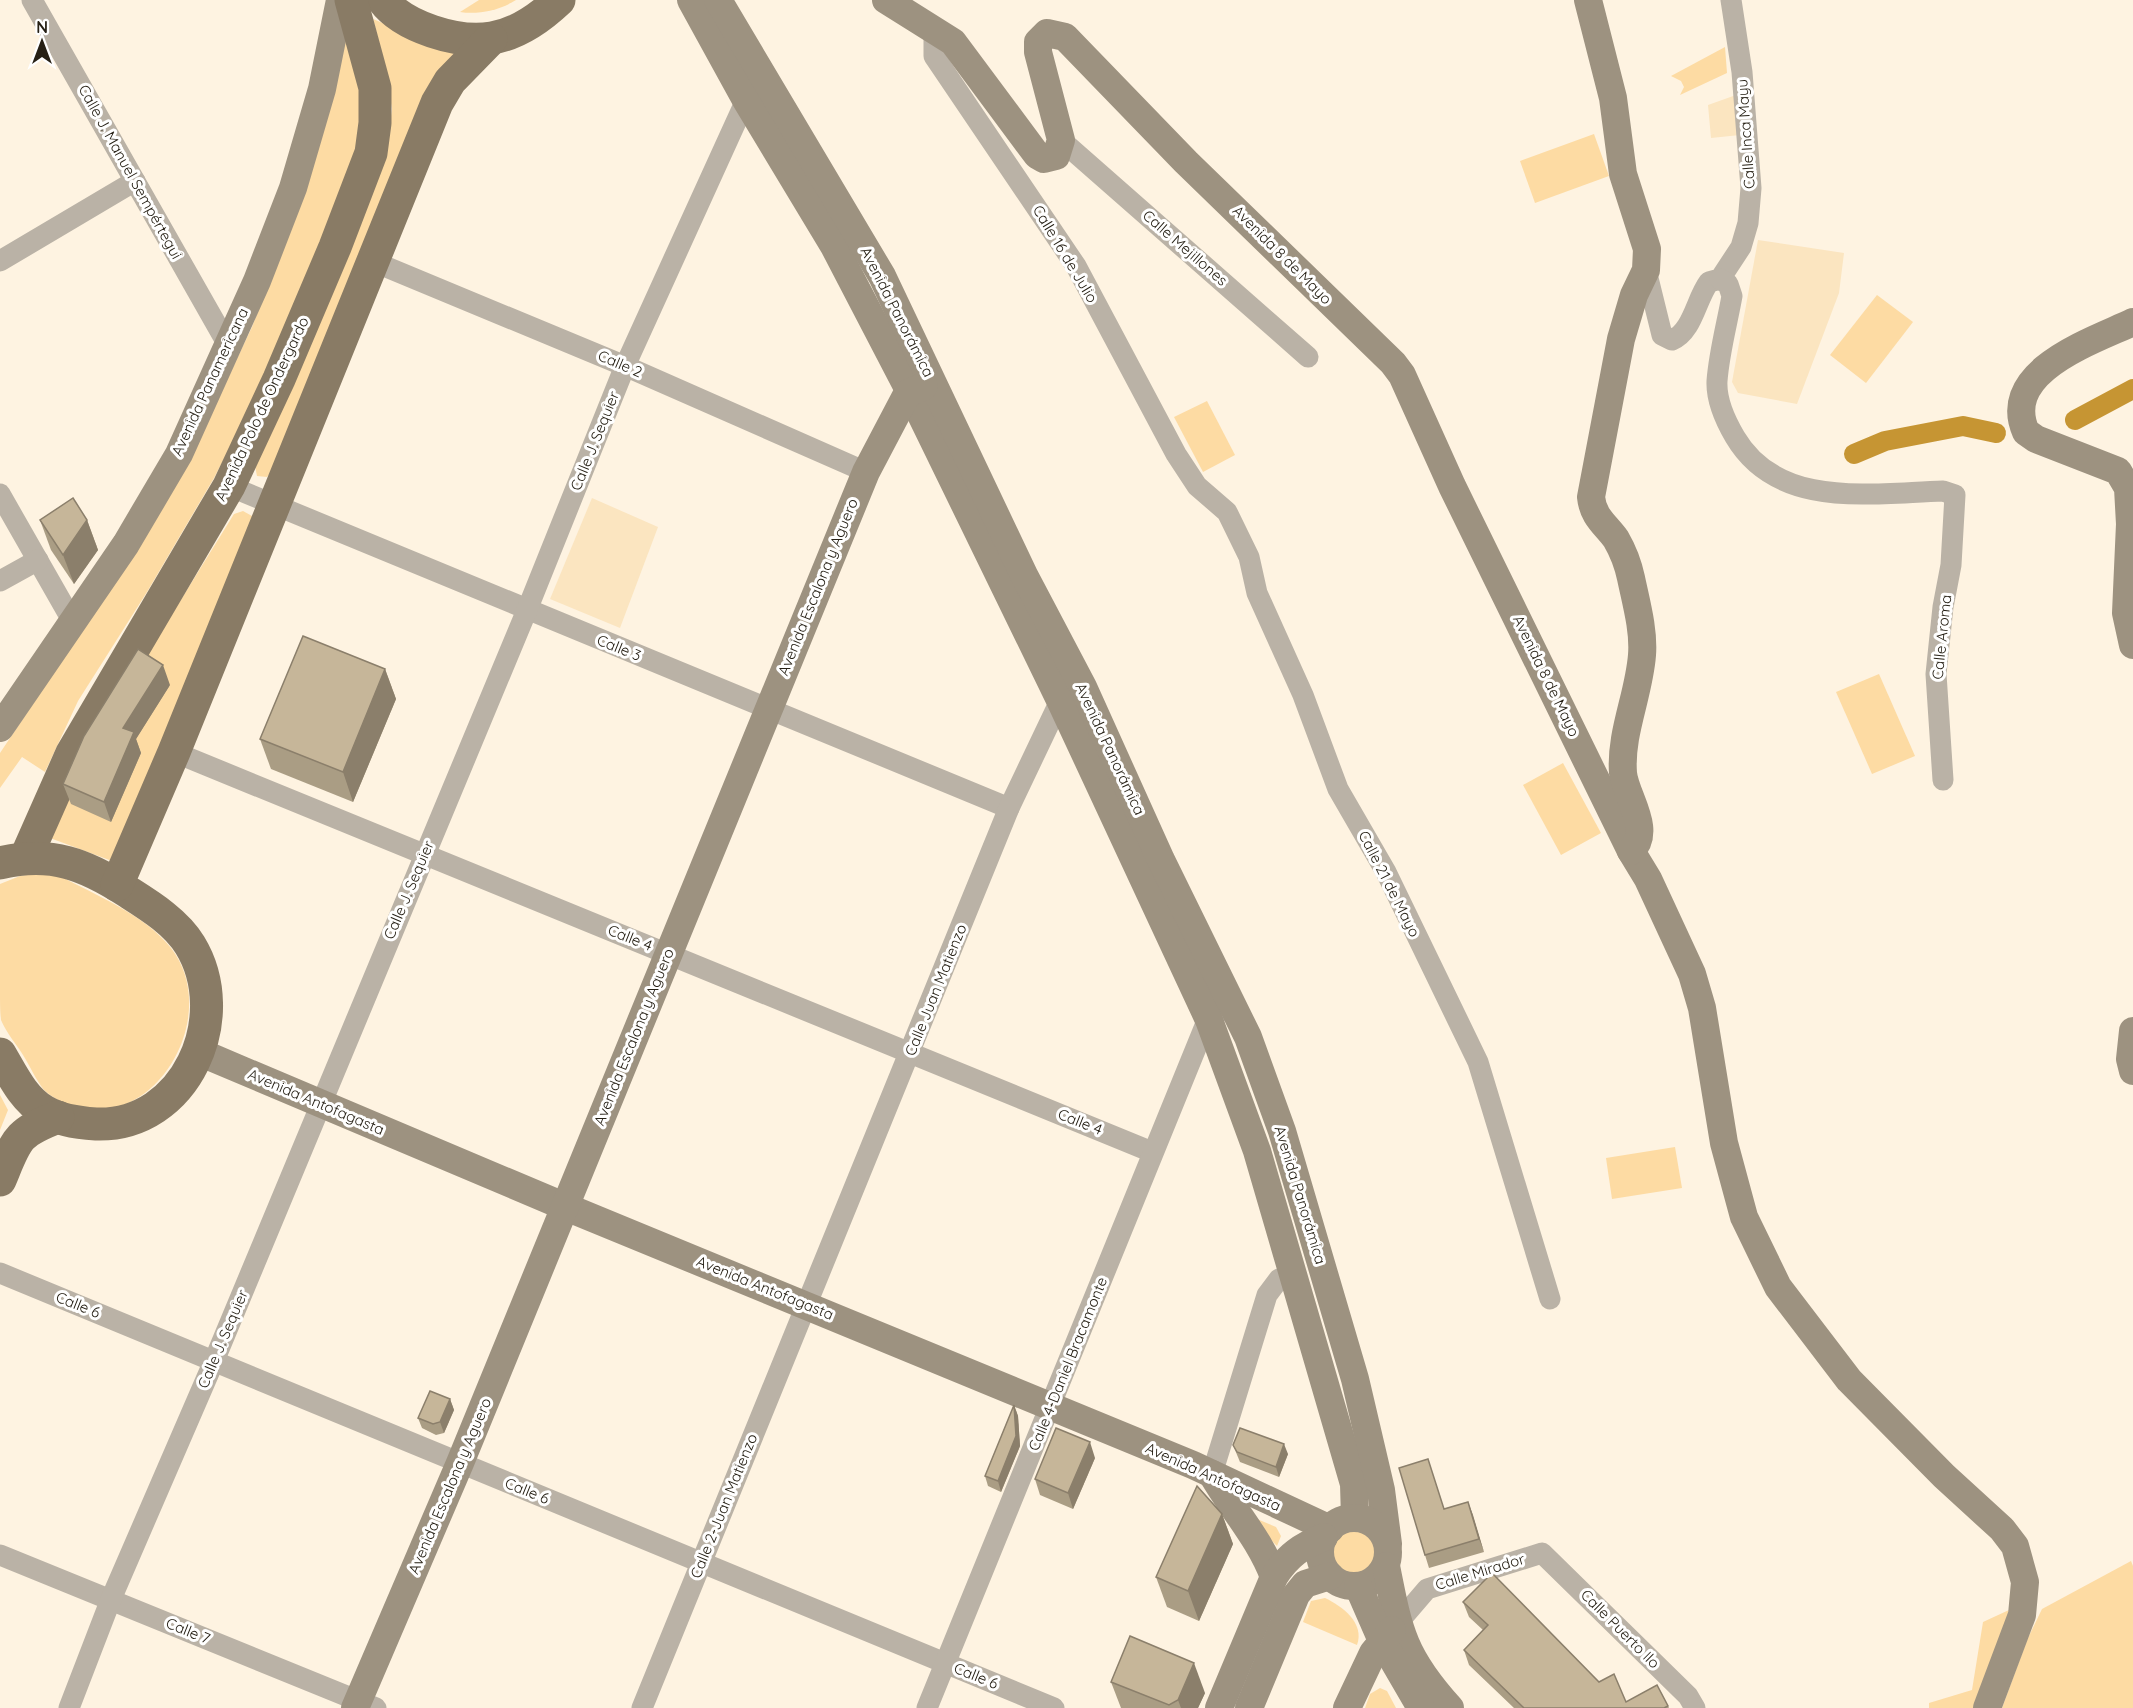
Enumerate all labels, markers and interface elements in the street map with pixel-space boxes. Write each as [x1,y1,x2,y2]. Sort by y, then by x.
north arrow [12,12,72,72]
text: N [36,17,48,37]
street label: Calle Inca Mayu [1732,78,1759,190]
street label: Calle J. Manuel Sempértegui [74,81,186,262]
street label: Avenida 8 de Mayo [1229,201,1336,308]
street label: Calle 16 de Julio [1029,202,1102,306]
street label: Calle Mejillones [1139,206,1232,290]
street label: Avenida Panorámica [856,243,939,380]
street label: Avenida Panamericana [167,305,252,459]
street label: Avenida Polo de Ondergardo [210,314,313,504]
street label: Calle 2 [595,346,645,381]
street label: Calle J. Sequier [566,388,623,493]
street label: Avenida Escalona y Aguero [773,495,862,678]
street label: Calle Aroma [1928,594,1955,680]
street label: Avenida 8 de Mayo [1509,612,1584,740]
street label: Calle 3 [594,630,644,665]
street label: Avenida Panorámica [1071,680,1149,818]
street label: Calle 21 de Mayo [1354,827,1424,940]
street label: Calle J. Sequier [379,837,438,942]
street label: Calle 4 [605,920,655,955]
street label: Calle Juan Matienzo [900,921,971,1058]
street label: Avenida Escalona y Aguero [589,945,678,1128]
street label: Avenida Antofagasta [245,1064,387,1139]
street label: Calle 4 [1055,1104,1105,1139]
street label: Avenida Panorámica [1270,1123,1331,1266]
street label: Avenida Antofagasta [694,1251,837,1324]
street label: Calle 4-Daniel Bracamonte [1024,1274,1111,1454]
street label: Calle J. Sequier [193,1286,252,1391]
street label: Calle 6 [53,1287,103,1322]
street label: Avenida Escalona y Aguero [404,1395,495,1577]
street label: Calle 2-Juan Matienzo [686,1431,761,1581]
street label: Avenida Antofagasta [1143,1438,1284,1515]
street label: Calle 6 [502,1473,552,1508]
street label: Calle Mirador [1433,1549,1527,1594]
street label: Calle Puerto Ilo [1577,1585,1664,1672]
street label: Calle 7 [163,1613,213,1648]
street label: Calle 6 [951,1658,1001,1693]

